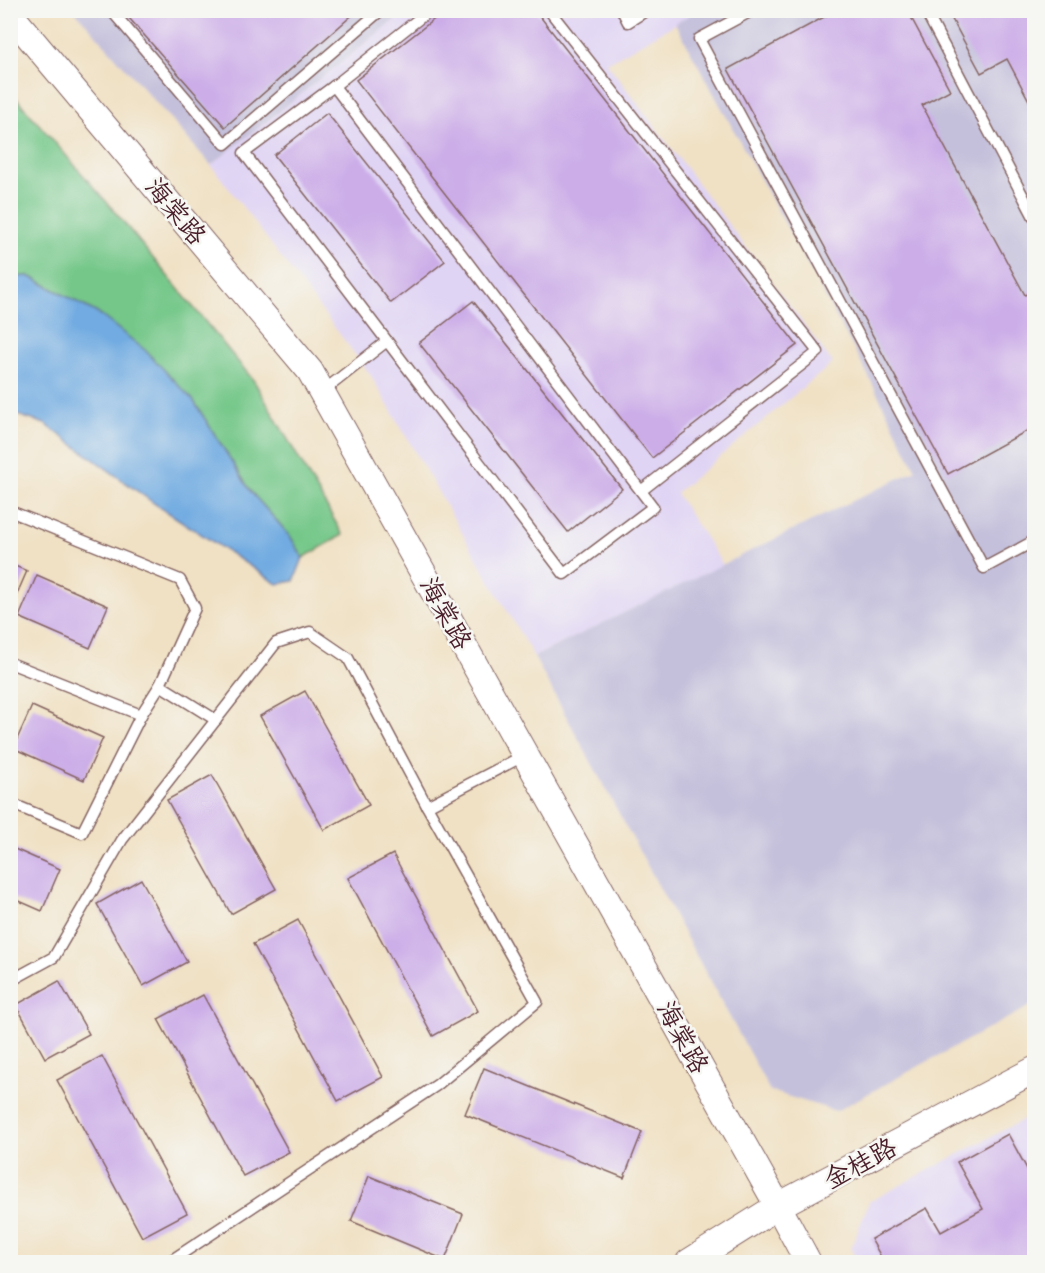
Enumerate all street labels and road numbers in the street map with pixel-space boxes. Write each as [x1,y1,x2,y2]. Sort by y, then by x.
street label: 海棠路 [139,171,213,251]
street label: 海棠路 [413,571,479,655]
street label: 海棠路 [650,995,716,1079]
street label: 金桂路 [818,1131,902,1195]

